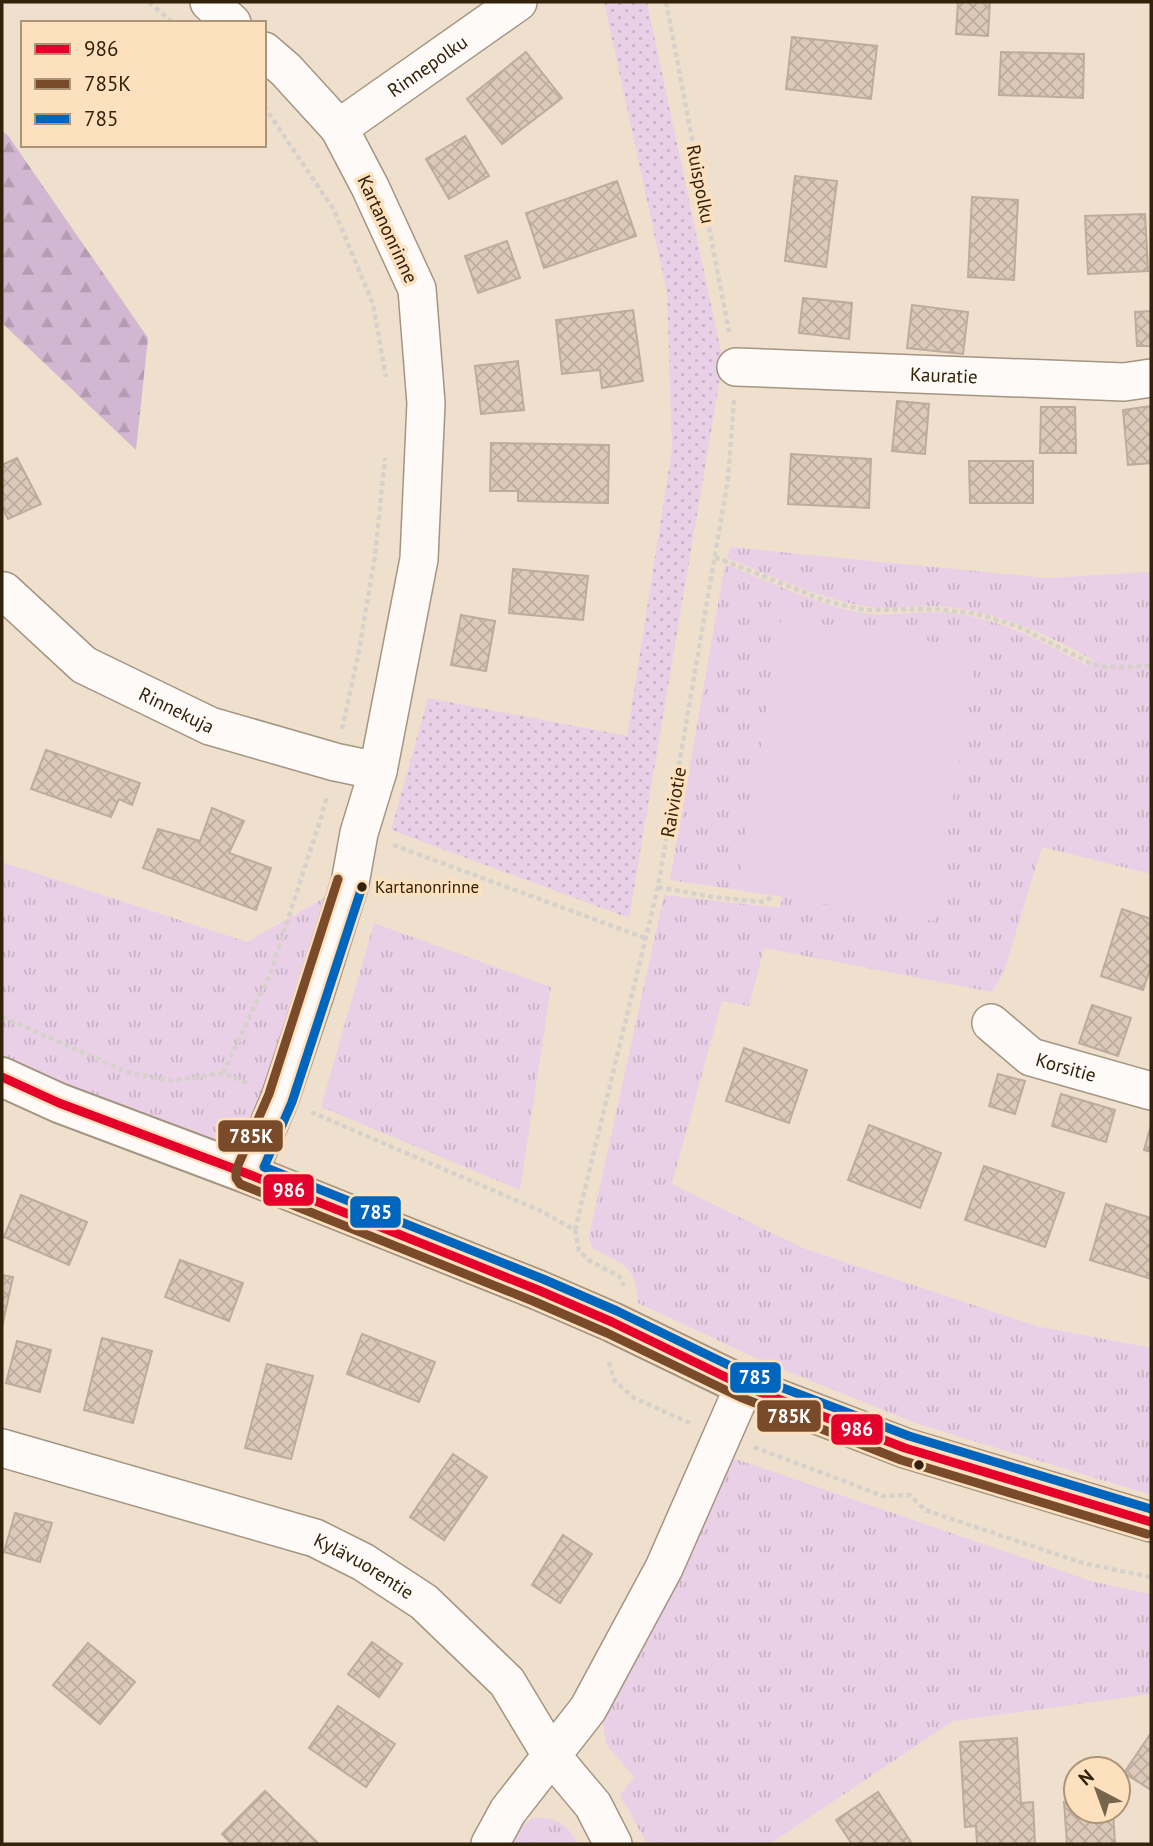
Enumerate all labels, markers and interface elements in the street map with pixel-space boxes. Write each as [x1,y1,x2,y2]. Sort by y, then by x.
legend [21,21,266,147]
street label: Rinnepolku [383,29,472,102]
text: 986 [84,35,118,62]
text: 785K [84,70,131,97]
text: 785 [84,105,118,132]
street label: Ruispolku [682,143,720,225]
street label: Kartanonrinne [353,171,423,287]
street label: Kauratie [909,362,978,388]
street label: Rinnekuja [135,681,218,738]
street label: Raiviotie [655,765,691,839]
place label: Kartanonrinne [375,876,479,898]
marker: Kartanonrinne [355,880,369,894]
street label: Korsitie [1033,1047,1099,1087]
line badge: 785K [217,1119,284,1153]
text: 785K [229,1124,273,1148]
line badge: 986 [262,1173,315,1207]
text: 986 [273,1178,305,1202]
line badge: 785 [349,1195,402,1229]
text: 785 [360,1200,392,1224]
line badge: 785 [729,1361,782,1394]
text: 785 [739,1365,771,1389]
line badge: 785K [756,1399,822,1433]
text: 785K [767,1404,811,1428]
line badge: 986 [830,1413,884,1446]
text: 986 [841,1417,873,1441]
unlabelled marker [912,1458,926,1472]
street label: Kylävuorentie [310,1527,419,1604]
north arrow [1062,1755,1132,1825]
text: N [1073,1764,1098,1790]

